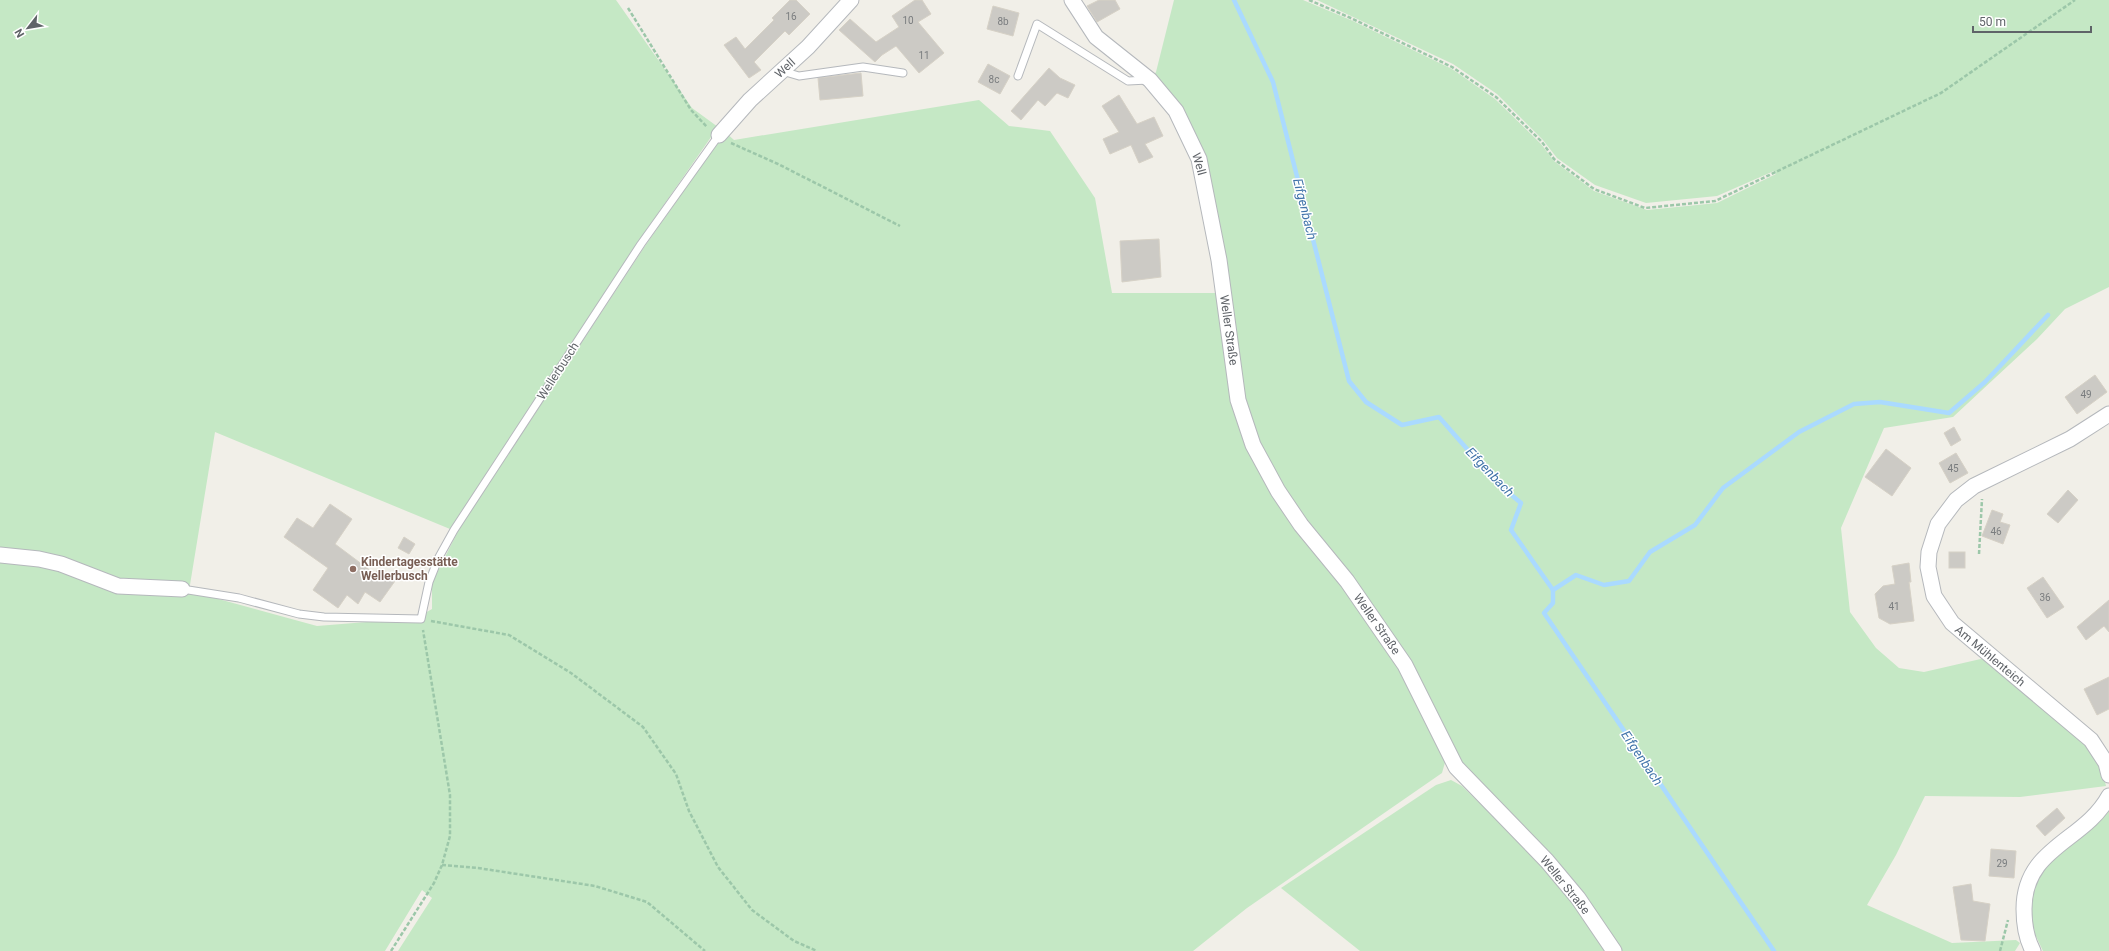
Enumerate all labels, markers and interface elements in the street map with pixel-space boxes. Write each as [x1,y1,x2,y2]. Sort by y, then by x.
north arrow [8,8,48,48]
scale bar [1973,8,2091,34]
house number: 16 [785,11,797,22]
house number: 10 [902,15,914,26]
text: 50 m [1979,15,2006,29]
house number: 8b [997,16,1009,27]
text: N [12,26,27,40]
house number: 11 [918,50,930,61]
street label: Well [772,55,798,81]
house number: 8c [989,74,999,85]
street label: Well [1189,151,1209,177]
water label: Eifgenbach [1290,177,1320,241]
street label: Weller Straße [1217,294,1241,366]
street label: Wellerbusch [534,340,582,402]
house number: 49 [2080,389,2092,400]
water label: Eifgenbach [1463,444,1517,500]
house number: 45 [1947,463,1959,474]
house number: 46 [1990,526,2002,537]
place label: Kindertagesstätte Wellerbusch [361,555,458,583]
marker: Kindertagesstätte Wellerbusch [348,564,358,574]
street label: Weller Straße [1351,591,1403,657]
house number: 36 [2039,592,2051,603]
house number: 41 [1888,601,1900,612]
street label: Am Mühlenteich [1952,623,2028,689]
water label: Eifgenbach [1618,728,1666,788]
street label: Weller Straße [1537,853,1593,917]
house number: 29 [1996,858,2008,869]

